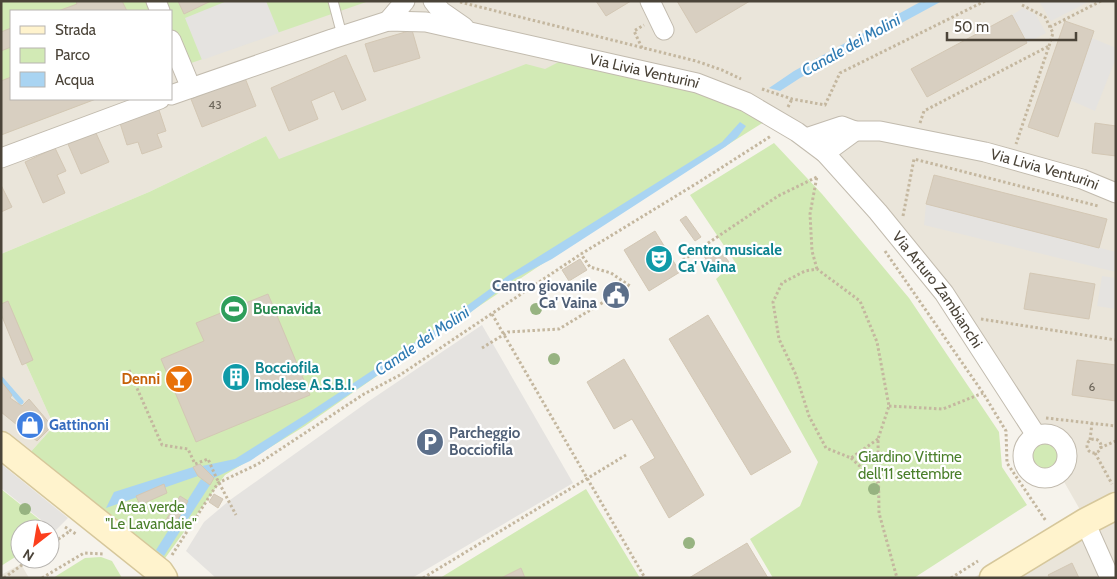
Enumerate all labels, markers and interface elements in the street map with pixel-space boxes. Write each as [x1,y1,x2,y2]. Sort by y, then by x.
legend [10,10,172,100]
water label: Canale dei Molini [798,10,904,80]
scale bar [947,10,1076,42]
text: 50 m [954,18,989,36]
text: Strada [55,21,97,39]
text: Parco [55,46,90,64]
street label: Via Livia Venturini [588,50,702,92]
text: Acqua [55,71,95,89]
house number: 43 [208,97,222,112]
street label: Via Livia Venturini [988,145,1102,194]
street label: Via Arturo Zambianchi [889,228,986,351]
place label: Centro musicale Ca' Vaina [678,241,782,276]
theatre icon: Centro musicale Ca' Vaina [644,244,674,274]
place label: Centro giovanile Ca' Vaina [492,277,598,312]
public building icon: Centro giovanile Ca' Vaina [601,280,631,310]
sports icon: Buenavida [219,294,249,324]
place label: Buenavida [253,300,321,318]
water label: Canale dei Molini [371,302,473,380]
place label: Bocciofila Imolese A.S.B.I. [255,359,355,394]
building icon: Bocciofila Imolese A.S.B.I. [221,362,251,392]
bar icon: Denni [164,364,194,394]
place label: Denni [121,370,160,388]
house number: 6 [1089,379,1096,394]
shop icon: Gattinoni [15,410,45,440]
place label: Gattinoni [49,416,109,434]
place label: Parcheggio Bocciofila [449,424,521,459]
parking icon: Parcheggio Bocciofila [415,427,445,457]
park label: Giardino Vittime dell'11 settembre [858,448,962,483]
park label: Area verde "Le Lavandaie" [105,498,197,533]
north arrow [10,519,60,569]
text: N [19,545,37,565]

